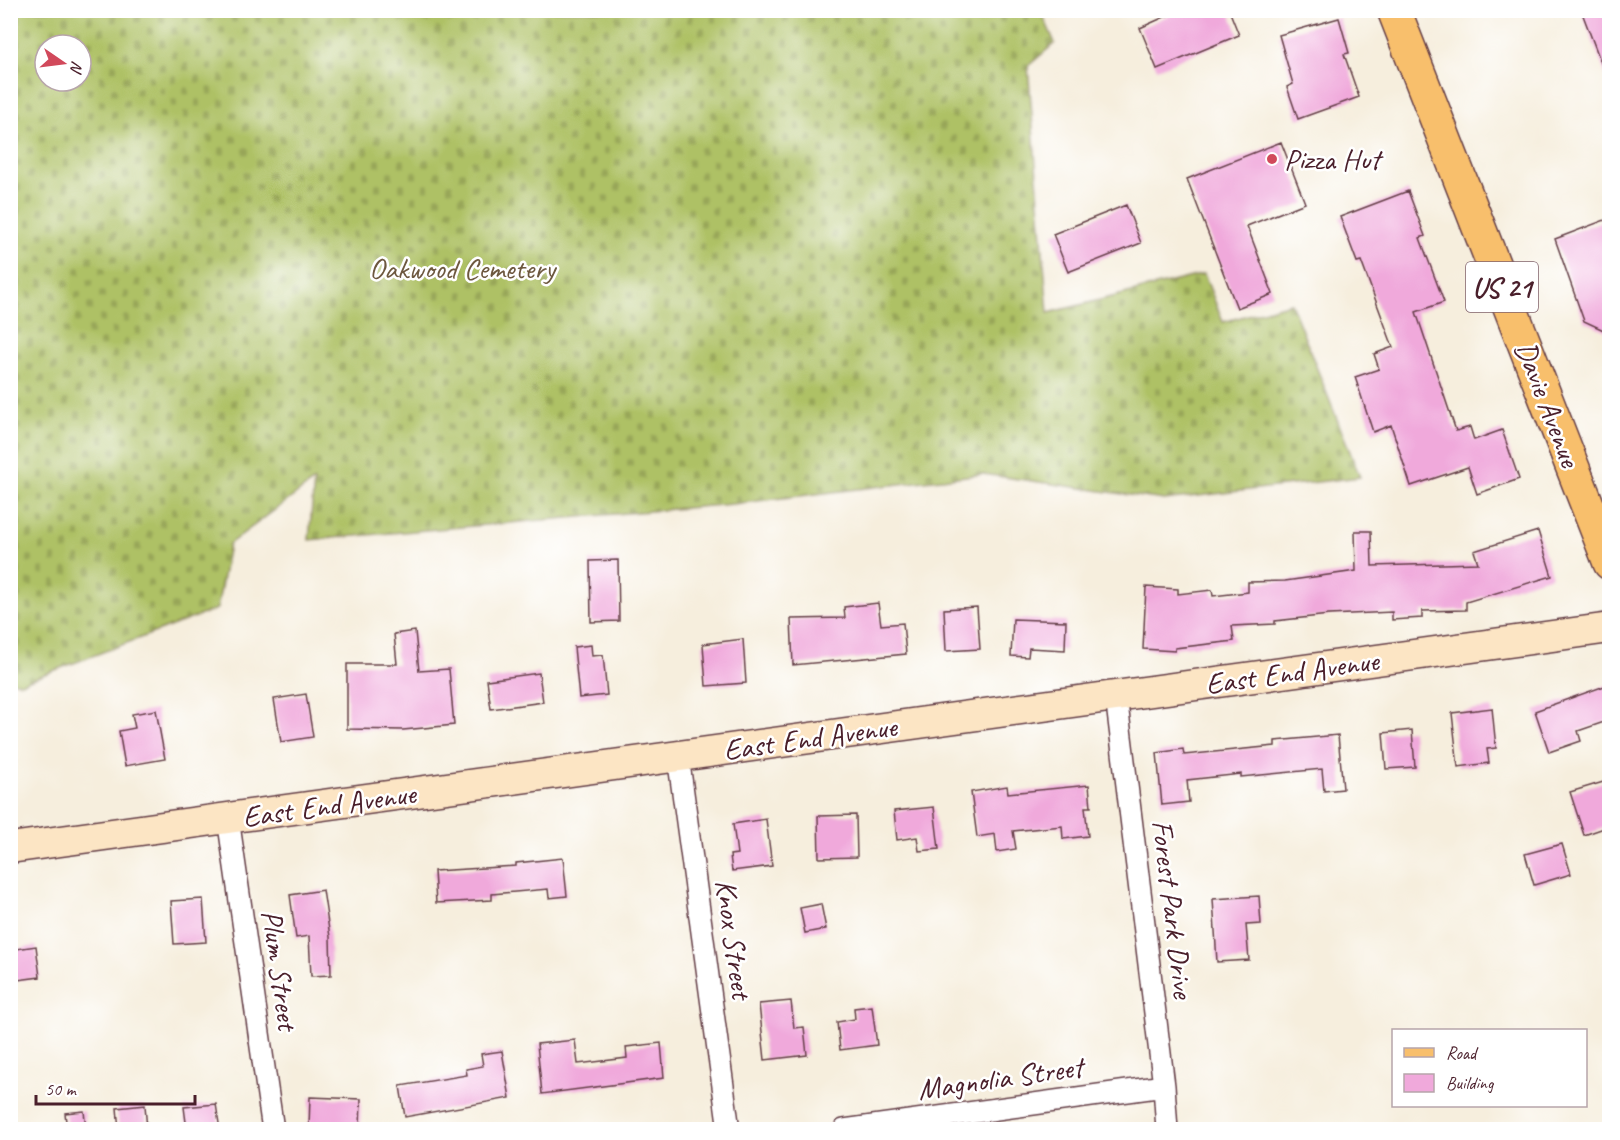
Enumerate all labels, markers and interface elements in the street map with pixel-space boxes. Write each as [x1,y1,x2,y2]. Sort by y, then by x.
north arrow [33,33,93,93]
text: N [65,59,87,77]
place label: Pizza Hut [1284,140,1384,178]
marker: Pizza Hut [1265,152,1279,166]
park label: Oakwood Cemetery [369,249,558,287]
road number: US 21 [1466,262,1538,312]
street label: Davie Avenue [1507,336,1590,474]
street label: East End Avenue [1203,641,1383,703]
street label: East End Avenue [721,707,901,769]
street label: East End Avenue [240,774,420,836]
street label: Forest Park Drive [1143,818,1203,1003]
street label: Knox Street [707,877,762,1004]
street label: Plum Street [253,908,308,1035]
legend [1392,1029,1587,1107]
text: Road [1446,1042,1479,1064]
street label: Magnolia Street [915,1047,1089,1108]
scale bar [36,1068,195,1106]
text: Building [1446,1072,1495,1094]
text: 50 m [45,1078,78,1100]

